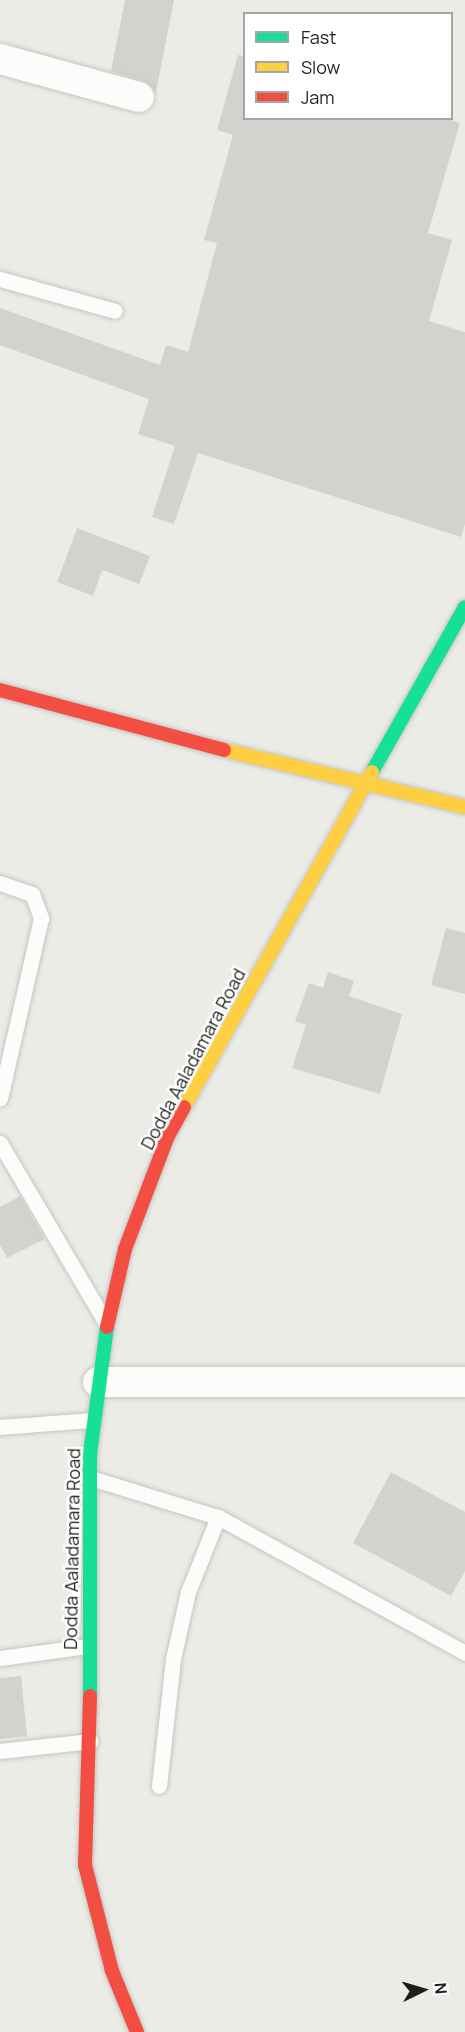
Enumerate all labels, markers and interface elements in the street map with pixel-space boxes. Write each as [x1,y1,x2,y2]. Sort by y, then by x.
legend [243,12,453,120]
text: Fast [301,25,336,49]
text: Slow [301,55,340,79]
text: Jam [301,85,335,109]
street label: Dodda Aaladamara Road [136,965,250,1153]
street label: Dodda Aaladamara Road [59,1448,85,1650]
north arrow [393,1960,453,2020]
text: N [429,1982,452,1995]

